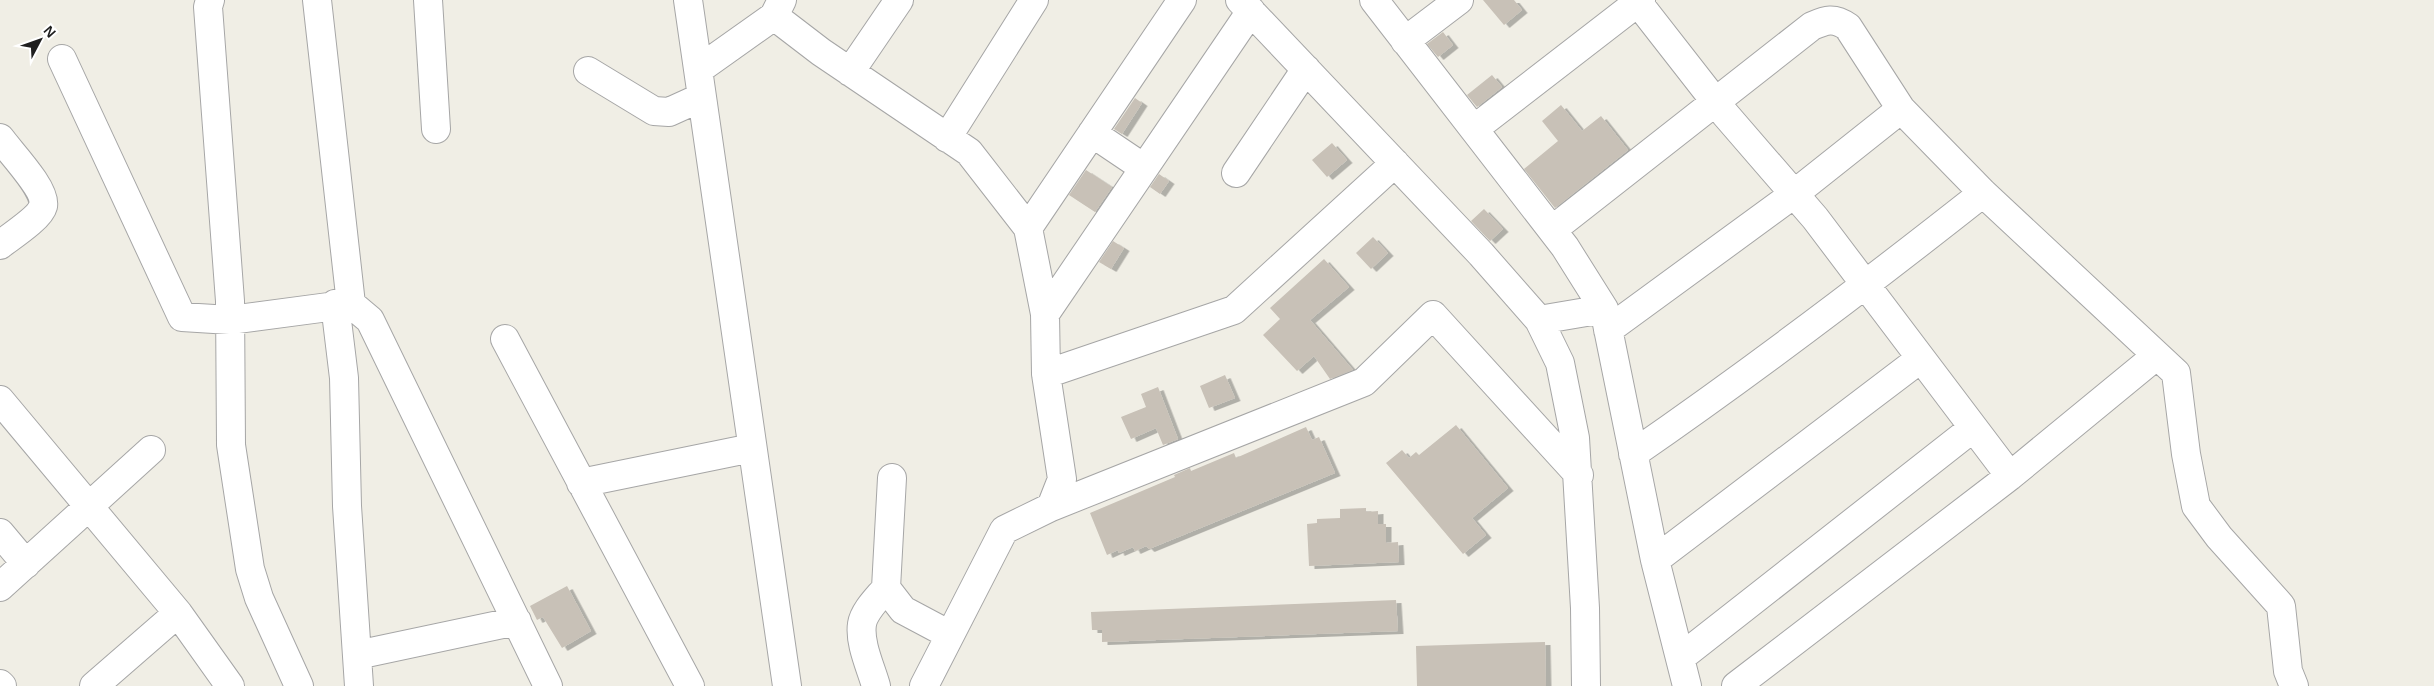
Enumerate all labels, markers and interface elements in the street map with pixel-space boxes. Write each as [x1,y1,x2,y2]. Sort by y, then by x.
north arrow [15,15,65,65]
text: N [40,22,59,41]

